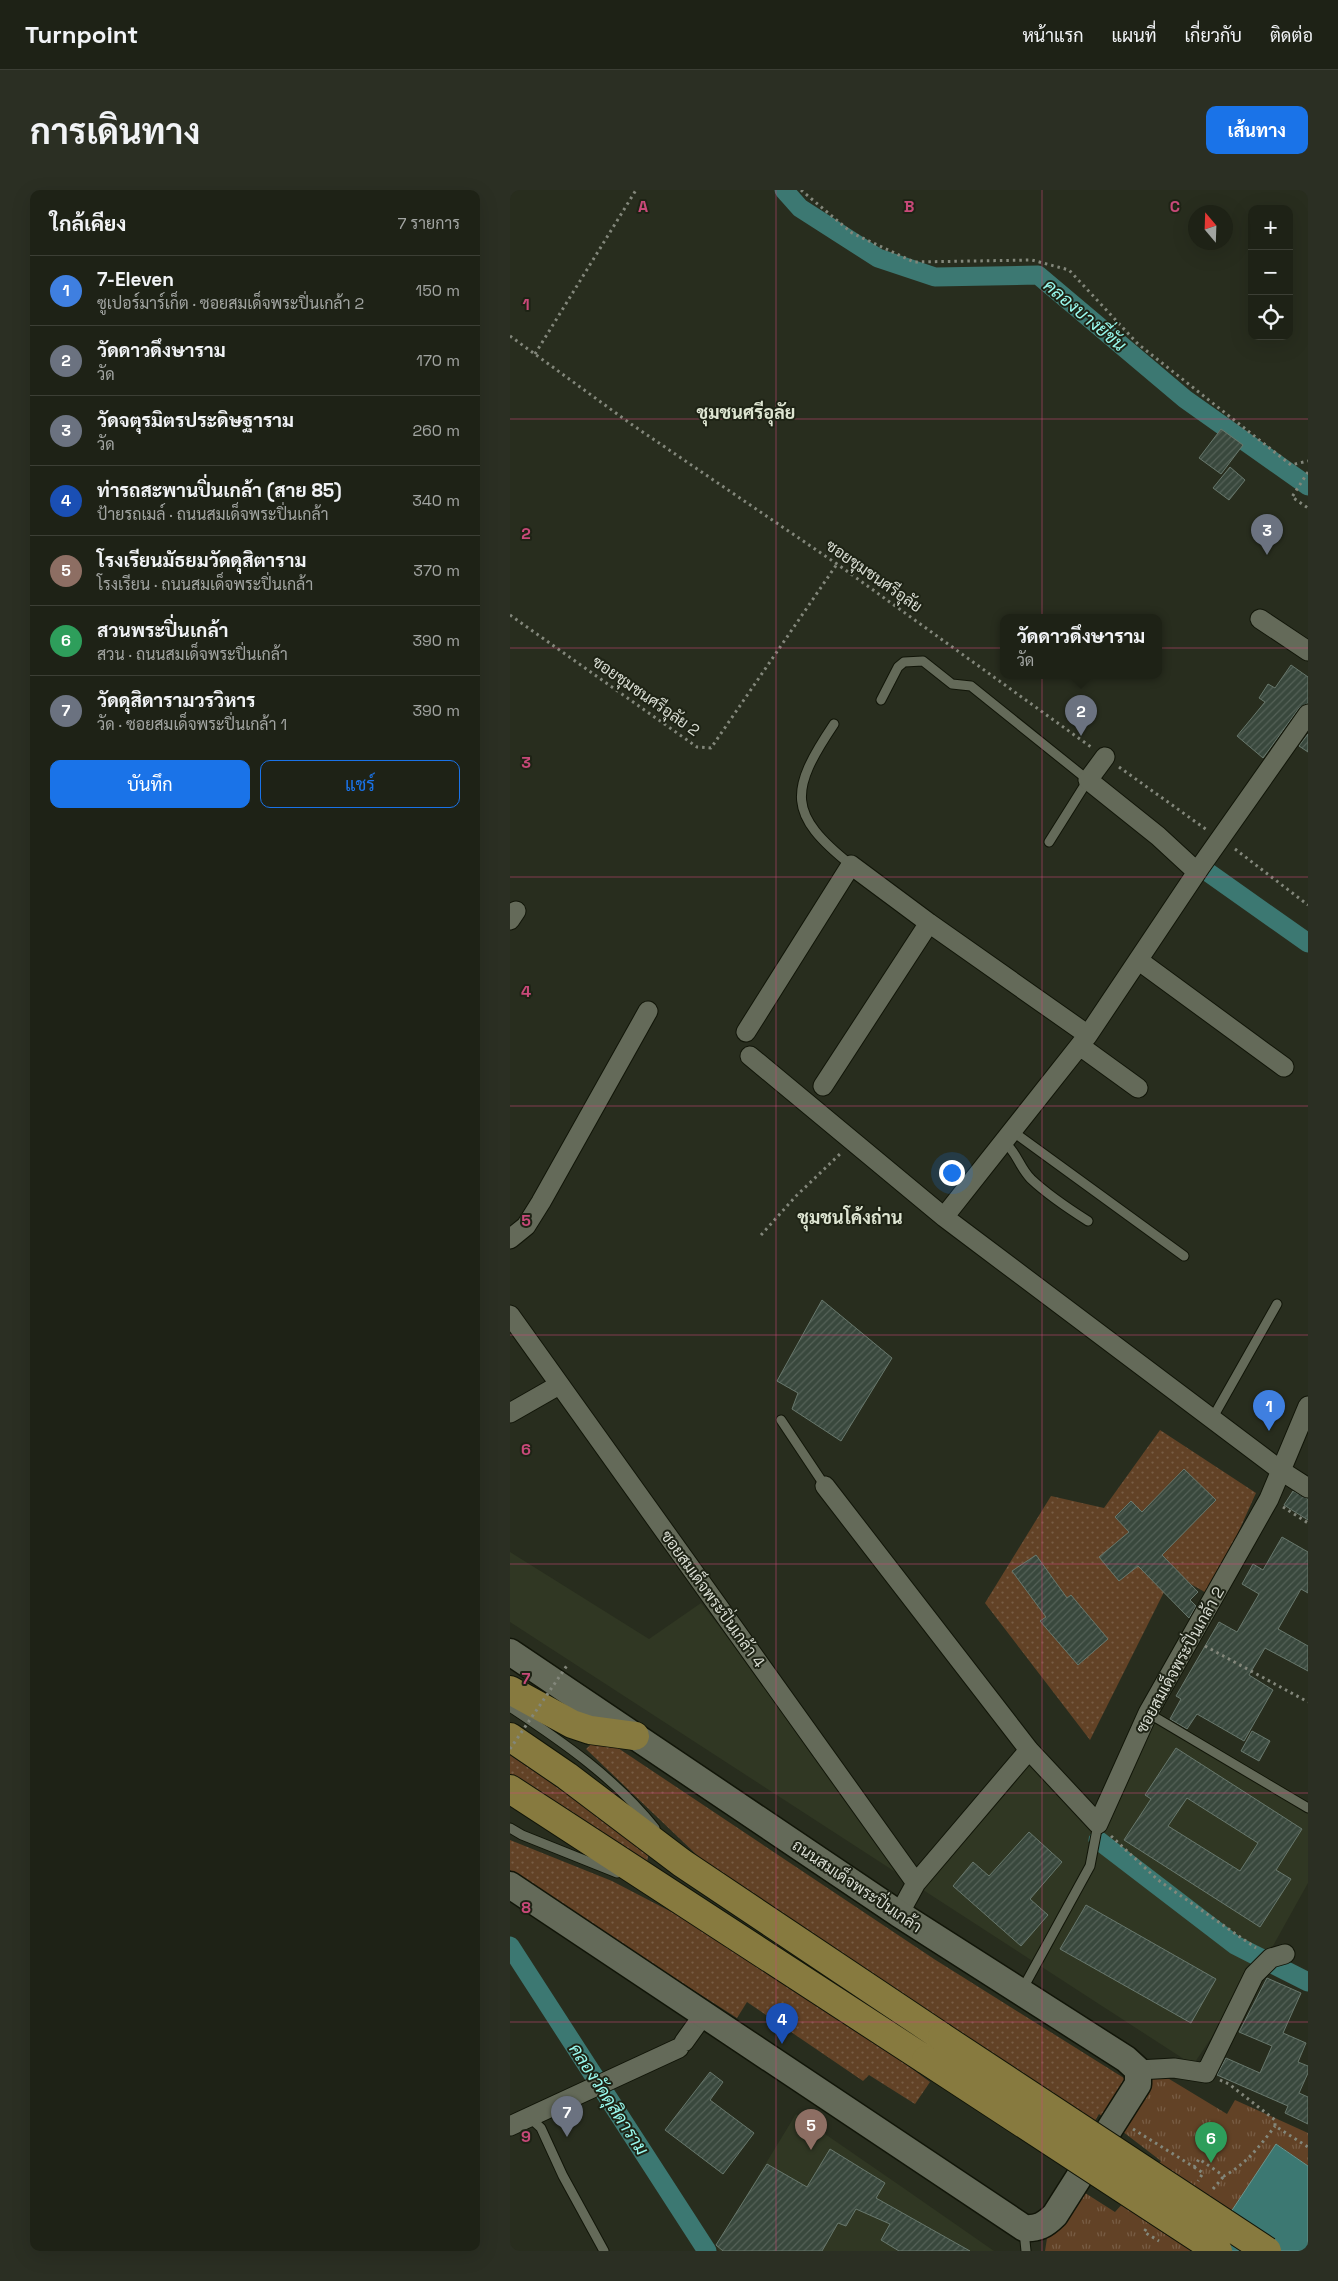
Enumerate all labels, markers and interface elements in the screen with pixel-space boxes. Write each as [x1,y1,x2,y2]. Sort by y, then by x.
text: Turnpoint [25,19,138,50]
text: หน้าแรก [1022,24,1084,47]
text: แผนที่ [1112,24,1156,47]
text: เกี่ยวกับ [1184,24,1242,47]
text: ติดต่อ [1270,24,1313,47]
button: เส้นทาง [1206,106,1308,154]
text: การเดินทาง [30,110,200,154]
text: A [638,196,648,217]
text: B [904,196,914,217]
text: C [1170,196,1180,217]
north arrow [1188,205,1233,250]
map controls [1248,205,1293,340]
button: + [1248,205,1293,250]
text: ใกล้เคียง [50,210,126,237]
text: 7 รายการ [397,213,460,234]
button: − [1248,250,1293,295]
text: 7-Eleven [97,267,174,292]
water label: คลองบางยี่ขัน [1039,271,1134,357]
text: 1 [62,280,70,301]
text: 150 m [416,280,460,301]
text: ซูเปอร์มาร์เก็ต · ซอยสมเด็จพระปิ่นเกล้า 2 [97,293,364,314]
text: 1 [522,294,530,315]
button: locate [1248,295,1293,340]
text: วัดดาวดึงษาราม [97,338,226,363]
text: 2 [61,350,71,371]
text: 170 m [416,350,460,371]
text: วัด [97,364,115,385]
district label: ชุมชนศรีอุลัย [697,400,795,427]
text: วัดจตุรมิตรประดิษฐาราม [97,408,294,433]
text: 3 [61,420,71,441]
text: 260 m [412,420,460,441]
text: วัด [97,434,115,455]
text: ท่ารถสะพานปิ่นเกล้า (สาย 85) [97,478,342,503]
text: 4 [61,490,71,511]
text: 340 m [412,490,460,511]
text: ป้ายรถเมล์ · ถนนสมเด็จพระปิ่นเกล้า [97,504,329,525]
pin: 3 [1251,514,1283,555]
text: 2 [521,523,531,544]
street label: ซอยชุมชนศรีอุลัย [821,534,927,618]
text: โรงเรียนมัธยมวัดดุสิตาราม [97,548,306,573]
text: 5 [61,560,71,581]
text: 370 m [413,560,460,581]
text: โรงเรียน · ถนนสมเด็จพระปิ่นเกล้า [97,574,313,595]
popup [1000,614,1162,679]
text: สวนพระปิ่นเกล้า [97,618,229,643]
text: วัดดาวดึงษาราม [1017,624,1145,649]
text: 6 [61,630,71,651]
text: 390 m [412,630,460,651]
text: สวน · ถนนสมเด็จพระปิ่นเกล้า [97,644,288,665]
street label: ซอยชุมชนศรีอุลัย 2 [587,650,705,742]
text: วัด [1017,650,1034,671]
text: วัดดุสิดารามวรวิหาร [97,688,256,713]
pin: 2 [1065,695,1097,736]
text: 7 [62,700,70,721]
text: 390 m [412,700,460,721]
text: วัด · ซอยสมเด็จพระปิ่นเกล้า 1 [97,714,287,735]
text: 3 [521,752,531,773]
button: บันทึก [50,760,250,808]
button: แชร์ [260,760,460,808]
text: 4 [521,981,531,1002]
your location [939,1160,965,1186]
district label: ชุมชนโค้งถ่าน [797,1205,903,1232]
text: 5 [521,1210,531,1231]
pin: 1 [1253,1390,1285,1431]
text: 6 [521,1439,531,1460]
street label: ซอยสมเด็จพระปิ่นเกล้า 4 [656,1524,773,1672]
street label: ซอยสมเด็จพระปิ่นเกล้า 2 [1128,1581,1229,1737]
text: 7 [522,1668,531,1689]
street label: ถนนสมเด็จพระปิ่นเกล้า [788,1832,928,1937]
text: 8 [521,1897,531,1918]
pin: 4 [766,2003,798,2044]
water label: คลองวัดดุสิดาราม [563,2039,654,2160]
pin: 7 [551,2096,583,2137]
pin: 5 [795,2109,827,2150]
pin: 6 [1195,2122,1227,2163]
text: 9 [521,2126,531,2147]

